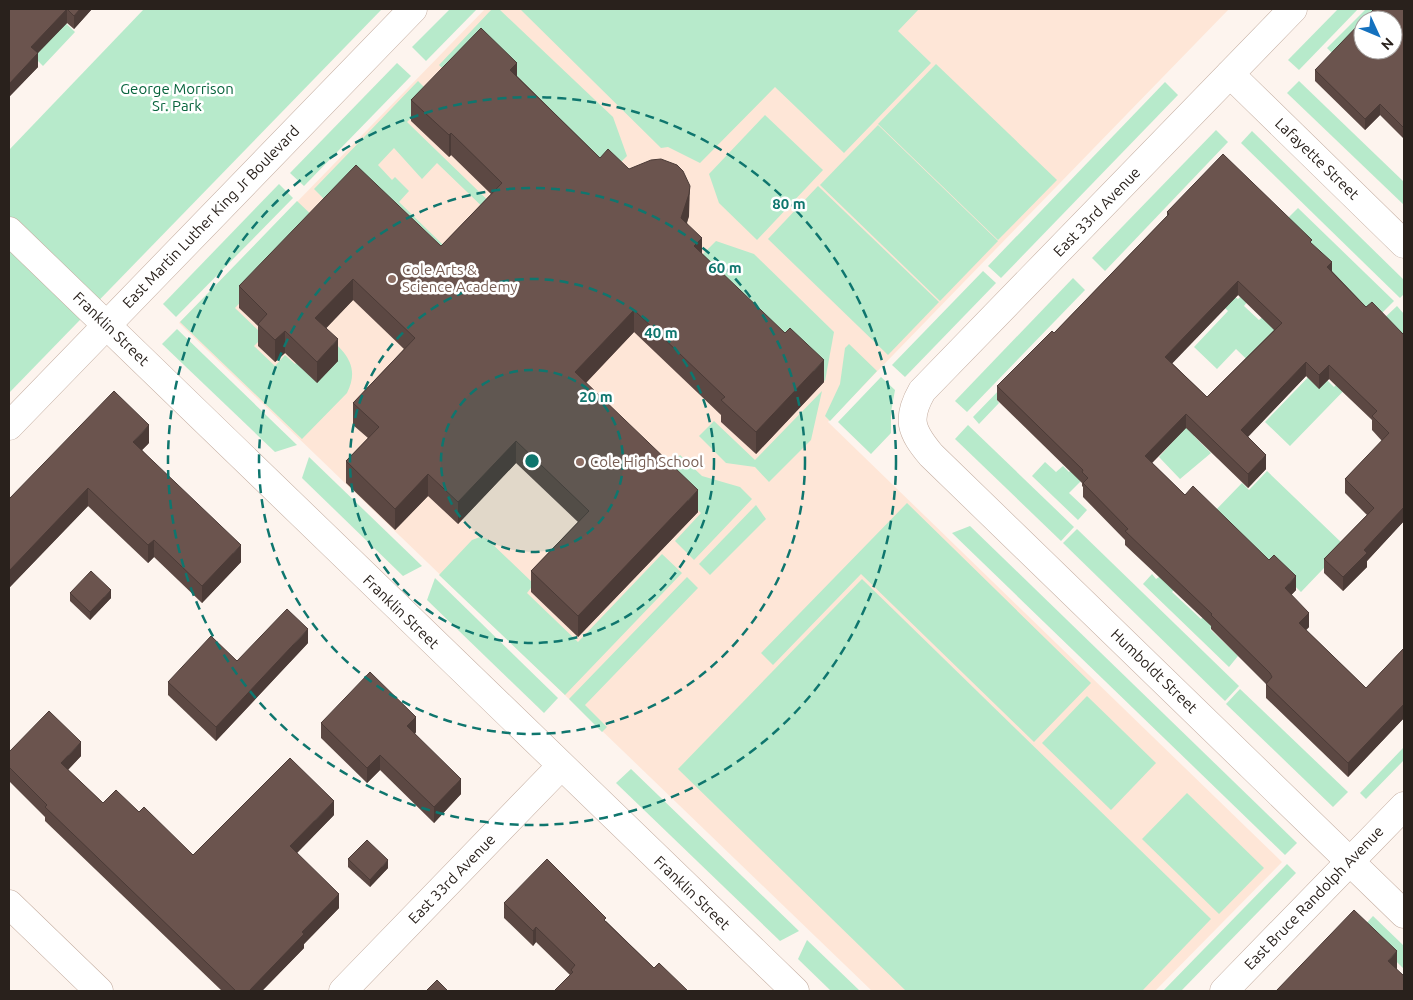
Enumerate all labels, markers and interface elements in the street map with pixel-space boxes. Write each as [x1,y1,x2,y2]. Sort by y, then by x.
north arrow [1353,10,1403,60]
text: N [1378,35,1397,53]
park label: George Morrison Sr. Park [120,80,234,114]
street label: Lafayette Street [1272,114,1363,203]
street label: East Martin Luther King Jr Boulevard [119,122,302,311]
street label: East 33rd Avenue [1050,164,1143,260]
text: 80 m [772,195,806,212]
text: 60 m [708,259,742,276]
place label: Cole Arts & Science Academy [402,261,518,295]
marker: Cole Arts & Science Academy [386,273,398,285]
street label: Franklin Street [70,288,153,369]
text: 40 m [644,324,678,341]
text: 20 m [579,388,613,405]
centre of rings [523,452,541,470]
place label: Cole High School [590,453,703,470]
marker: Cole High School [574,456,586,468]
street label: Franklin Street [360,571,443,652]
street label: Humboldt Street [1108,625,1201,716]
street label: East Bruce Randolph Avenue [1241,822,1387,973]
street label: East 33rd Avenue [405,831,498,927]
street label: Franklin Street [651,852,734,933]

